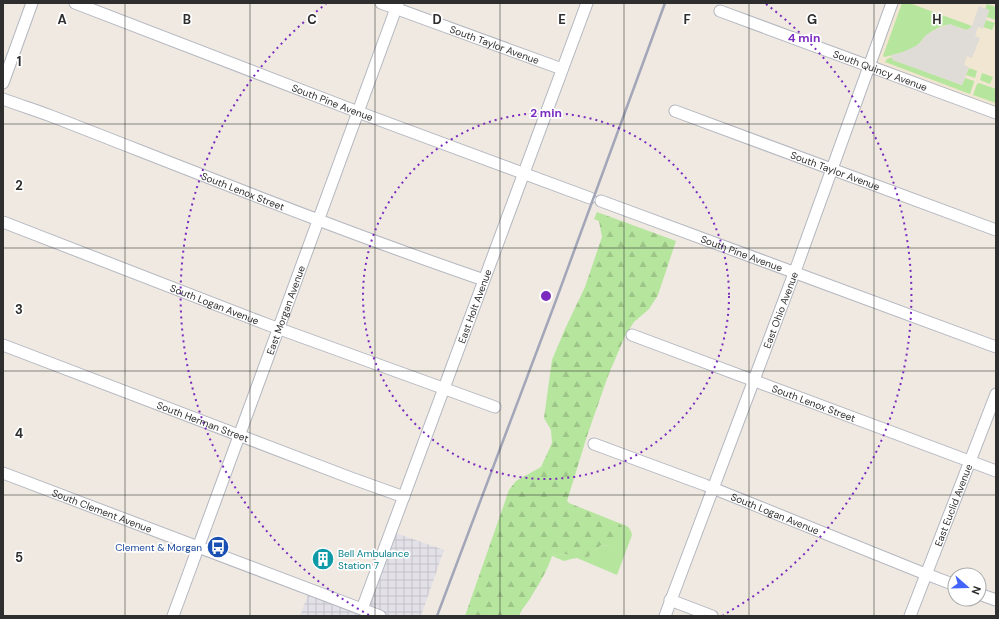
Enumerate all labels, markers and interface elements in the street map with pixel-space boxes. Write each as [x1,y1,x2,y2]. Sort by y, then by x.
text: A [57,11,67,28]
text: B [183,11,191,28]
text: C [307,11,317,28]
text: D [432,11,442,28]
text: E [558,11,566,28]
text: F [683,11,691,28]
text: G [807,11,817,28]
text: H [932,11,942,28]
street label: South Taylor Avenue [448,23,541,67]
text: 4 min [788,30,820,46]
street label: South Quincy Avenue [831,47,929,94]
text: 1 [17,53,21,70]
street label: South Pine Avenue [290,81,375,124]
text: 2 min [530,105,562,121]
street label: South Taylor Avenue [789,148,882,193]
street label: South Lenox Street [199,169,286,213]
text: 2 [15,177,23,194]
street label: South Pine Avenue [699,232,784,275]
street label: East Morgan Avenue [264,263,308,356]
street label: East Holt Avenue [455,267,495,345]
street label: East Ohio Avenue [760,270,801,350]
street label: South Logan Avenue [168,281,261,328]
centre of rings [539,289,553,303]
text: 3 [15,301,23,318]
street label: South Lenox Street [770,382,857,425]
street label: South Herman Street [155,398,251,445]
text: 4 [15,425,23,442]
street label: East Euclid Avenue [932,462,975,548]
street label: South Clement Avenue [50,486,154,536]
street label: South Logan Avenue [729,490,821,538]
bus stop icon: Clement & Morgan [205,534,231,560]
place label: Clement & Morgan [115,541,202,554]
building icon: Bell Ambulance Station 7 [310,546,336,572]
place label: Bell Ambulance Station 7 [338,547,409,572]
text: 5 [15,549,23,566]
north arrow [947,567,987,607]
text: N [968,584,984,597]

